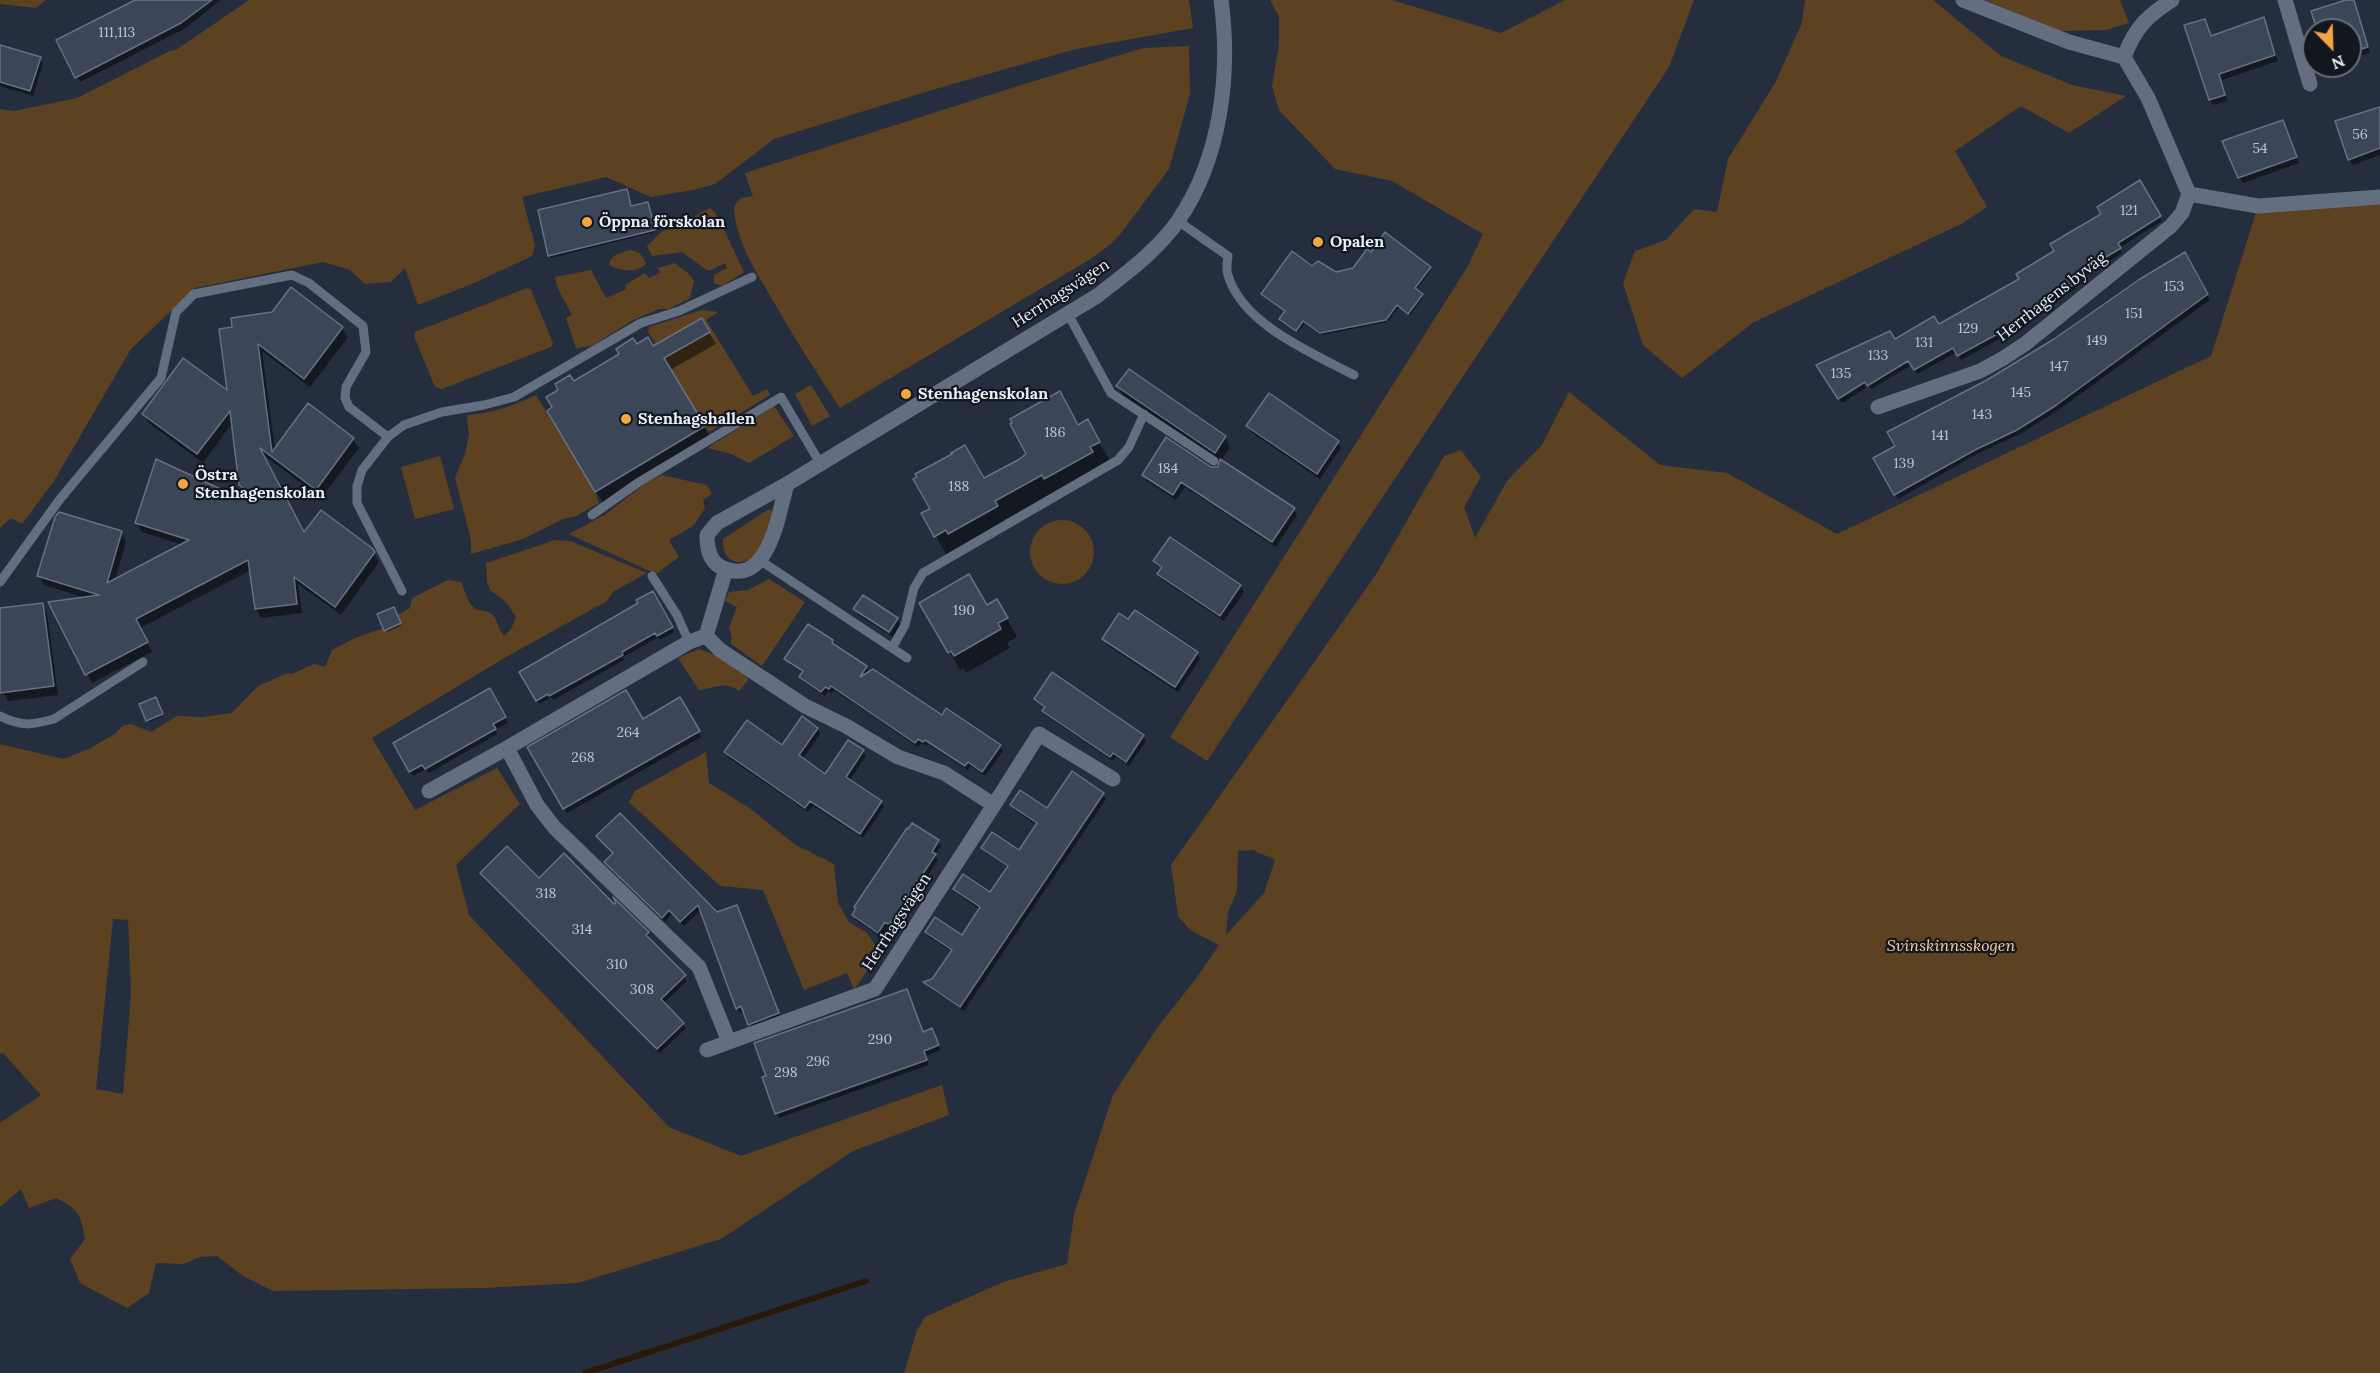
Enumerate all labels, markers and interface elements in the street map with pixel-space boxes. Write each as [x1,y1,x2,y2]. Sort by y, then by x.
north arrow [2302,18,2362,78]
house number: 111,113 [99,25,135,41]
text: N [2329,51,2348,74]
house number: 56 [2352,127,2368,143]
house number: 54 [2252,141,2268,157]
house number: 121 [2120,203,2138,219]
place label: Öppna förskolan [599,212,725,232]
marker: Öppna förskolan [580,215,594,229]
place label: Opalen [1330,232,1384,252]
marker: Opalen [1311,235,1325,249]
street label: Herrhagens byväg [1993,248,2111,346]
street label: Herrhagsvägen [1009,255,1113,333]
house number: 153 [2164,279,2184,295]
house number: 151 [2125,306,2143,322]
house number: 129 [1958,321,1978,337]
house number: 149 [2087,333,2107,349]
house number: 131 [1915,335,1933,351]
house number: 133 [1868,348,1888,364]
house number: 147 [2049,359,2069,375]
house number: 135 [1831,366,1851,382]
place label: Stenhagenskolan [918,384,1048,404]
house number: 145 [2011,385,2031,401]
marker: Stenhagenskolan [899,387,913,401]
house number: 143 [1972,407,1992,423]
place label: Stenhagshallen [638,409,755,429]
marker: Stenhagshallen [619,412,633,426]
house number: 186 [1044,425,1066,441]
house number: 141 [1931,428,1949,444]
house number: 139 [1894,456,1914,472]
house number: 184 [1158,461,1178,477]
place label: Östra Stenhagenskolan [195,465,325,503]
marker: Östra Stenhagenskolan [176,477,190,491]
house number: 188 [949,479,969,495]
house number: 190 [953,603,975,619]
house number: 264 [616,725,640,741]
house number: 268 [571,750,595,766]
street label: Herrhagsvägen [858,870,936,974]
house number: 318 [536,886,556,902]
house number: 314 [572,922,592,938]
park label: Svinskinnsskogen [1887,936,2015,956]
house number: 310 [606,957,628,973]
house number: 308 [630,982,654,998]
house number: 290 [868,1032,892,1048]
house number: 296 [806,1054,830,1070]
house number: 298 [774,1065,798,1081]

